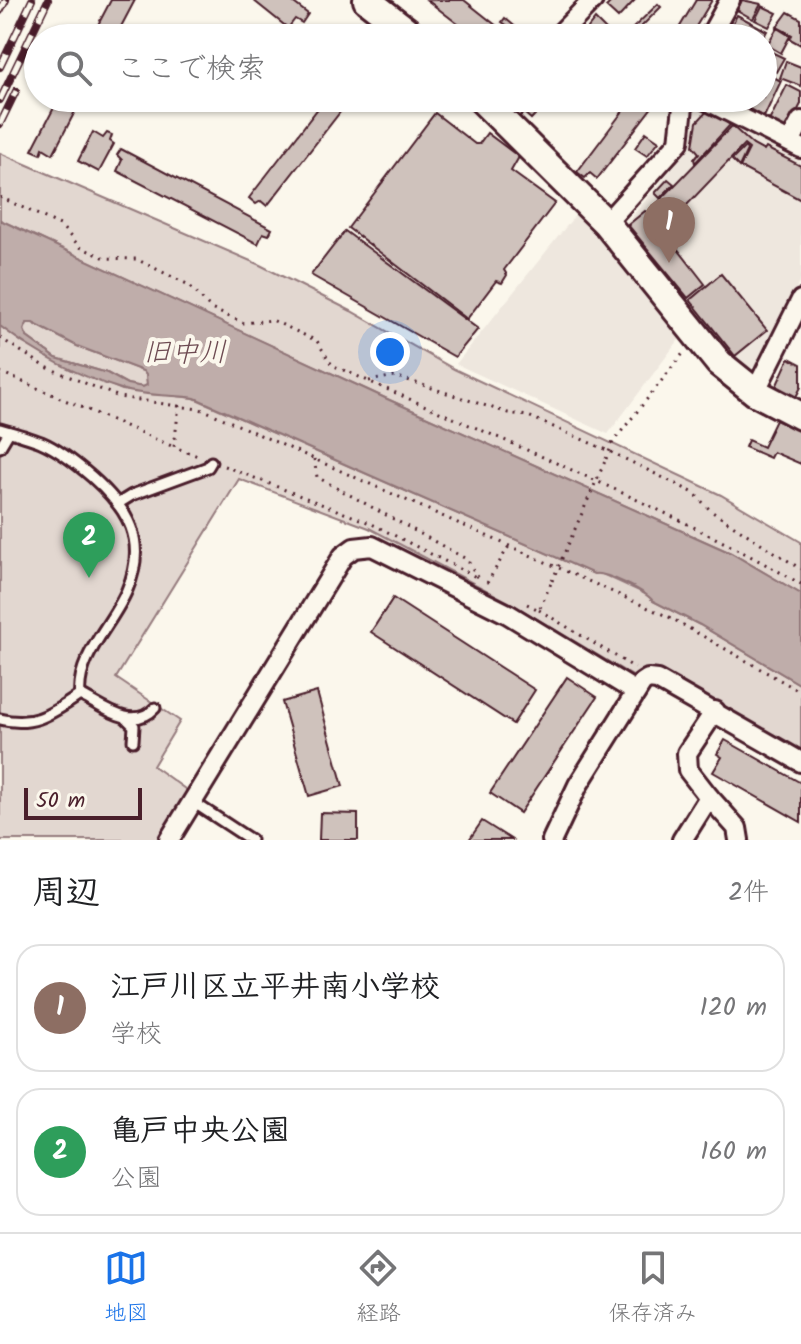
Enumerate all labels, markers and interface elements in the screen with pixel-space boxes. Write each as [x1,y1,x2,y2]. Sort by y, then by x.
search box [24,24,777,112]
icon: search [52,46,96,90]
text: ここで検索 [116,46,266,94]
pin: 1 [643,197,695,263]
water label: 旧中川 [143,331,227,376]
your location [370,332,410,372]
pin: 2 [63,512,115,578]
scale bar [24,784,142,820]
text: 50 m [36,784,85,819]
text: 周辺 [32,867,100,921]
text: 2件 [728,872,769,914]
text: 江戸川区立平井南小学校 [110,964,440,1012]
text: 1 [56,987,64,1029]
text: 120 m [700,987,767,1029]
text: 学校 [110,1014,162,1056]
text: 亀戸中央公園 [110,1108,290,1156]
text: 2 [52,1131,68,1173]
text: 160 m [700,1131,767,1173]
text: 公園 [110,1158,162,1200]
tab: 地図 [104,1246,148,1332]
tab: 経路 [356,1246,401,1332]
tab: 保存済み [609,1246,697,1332]

